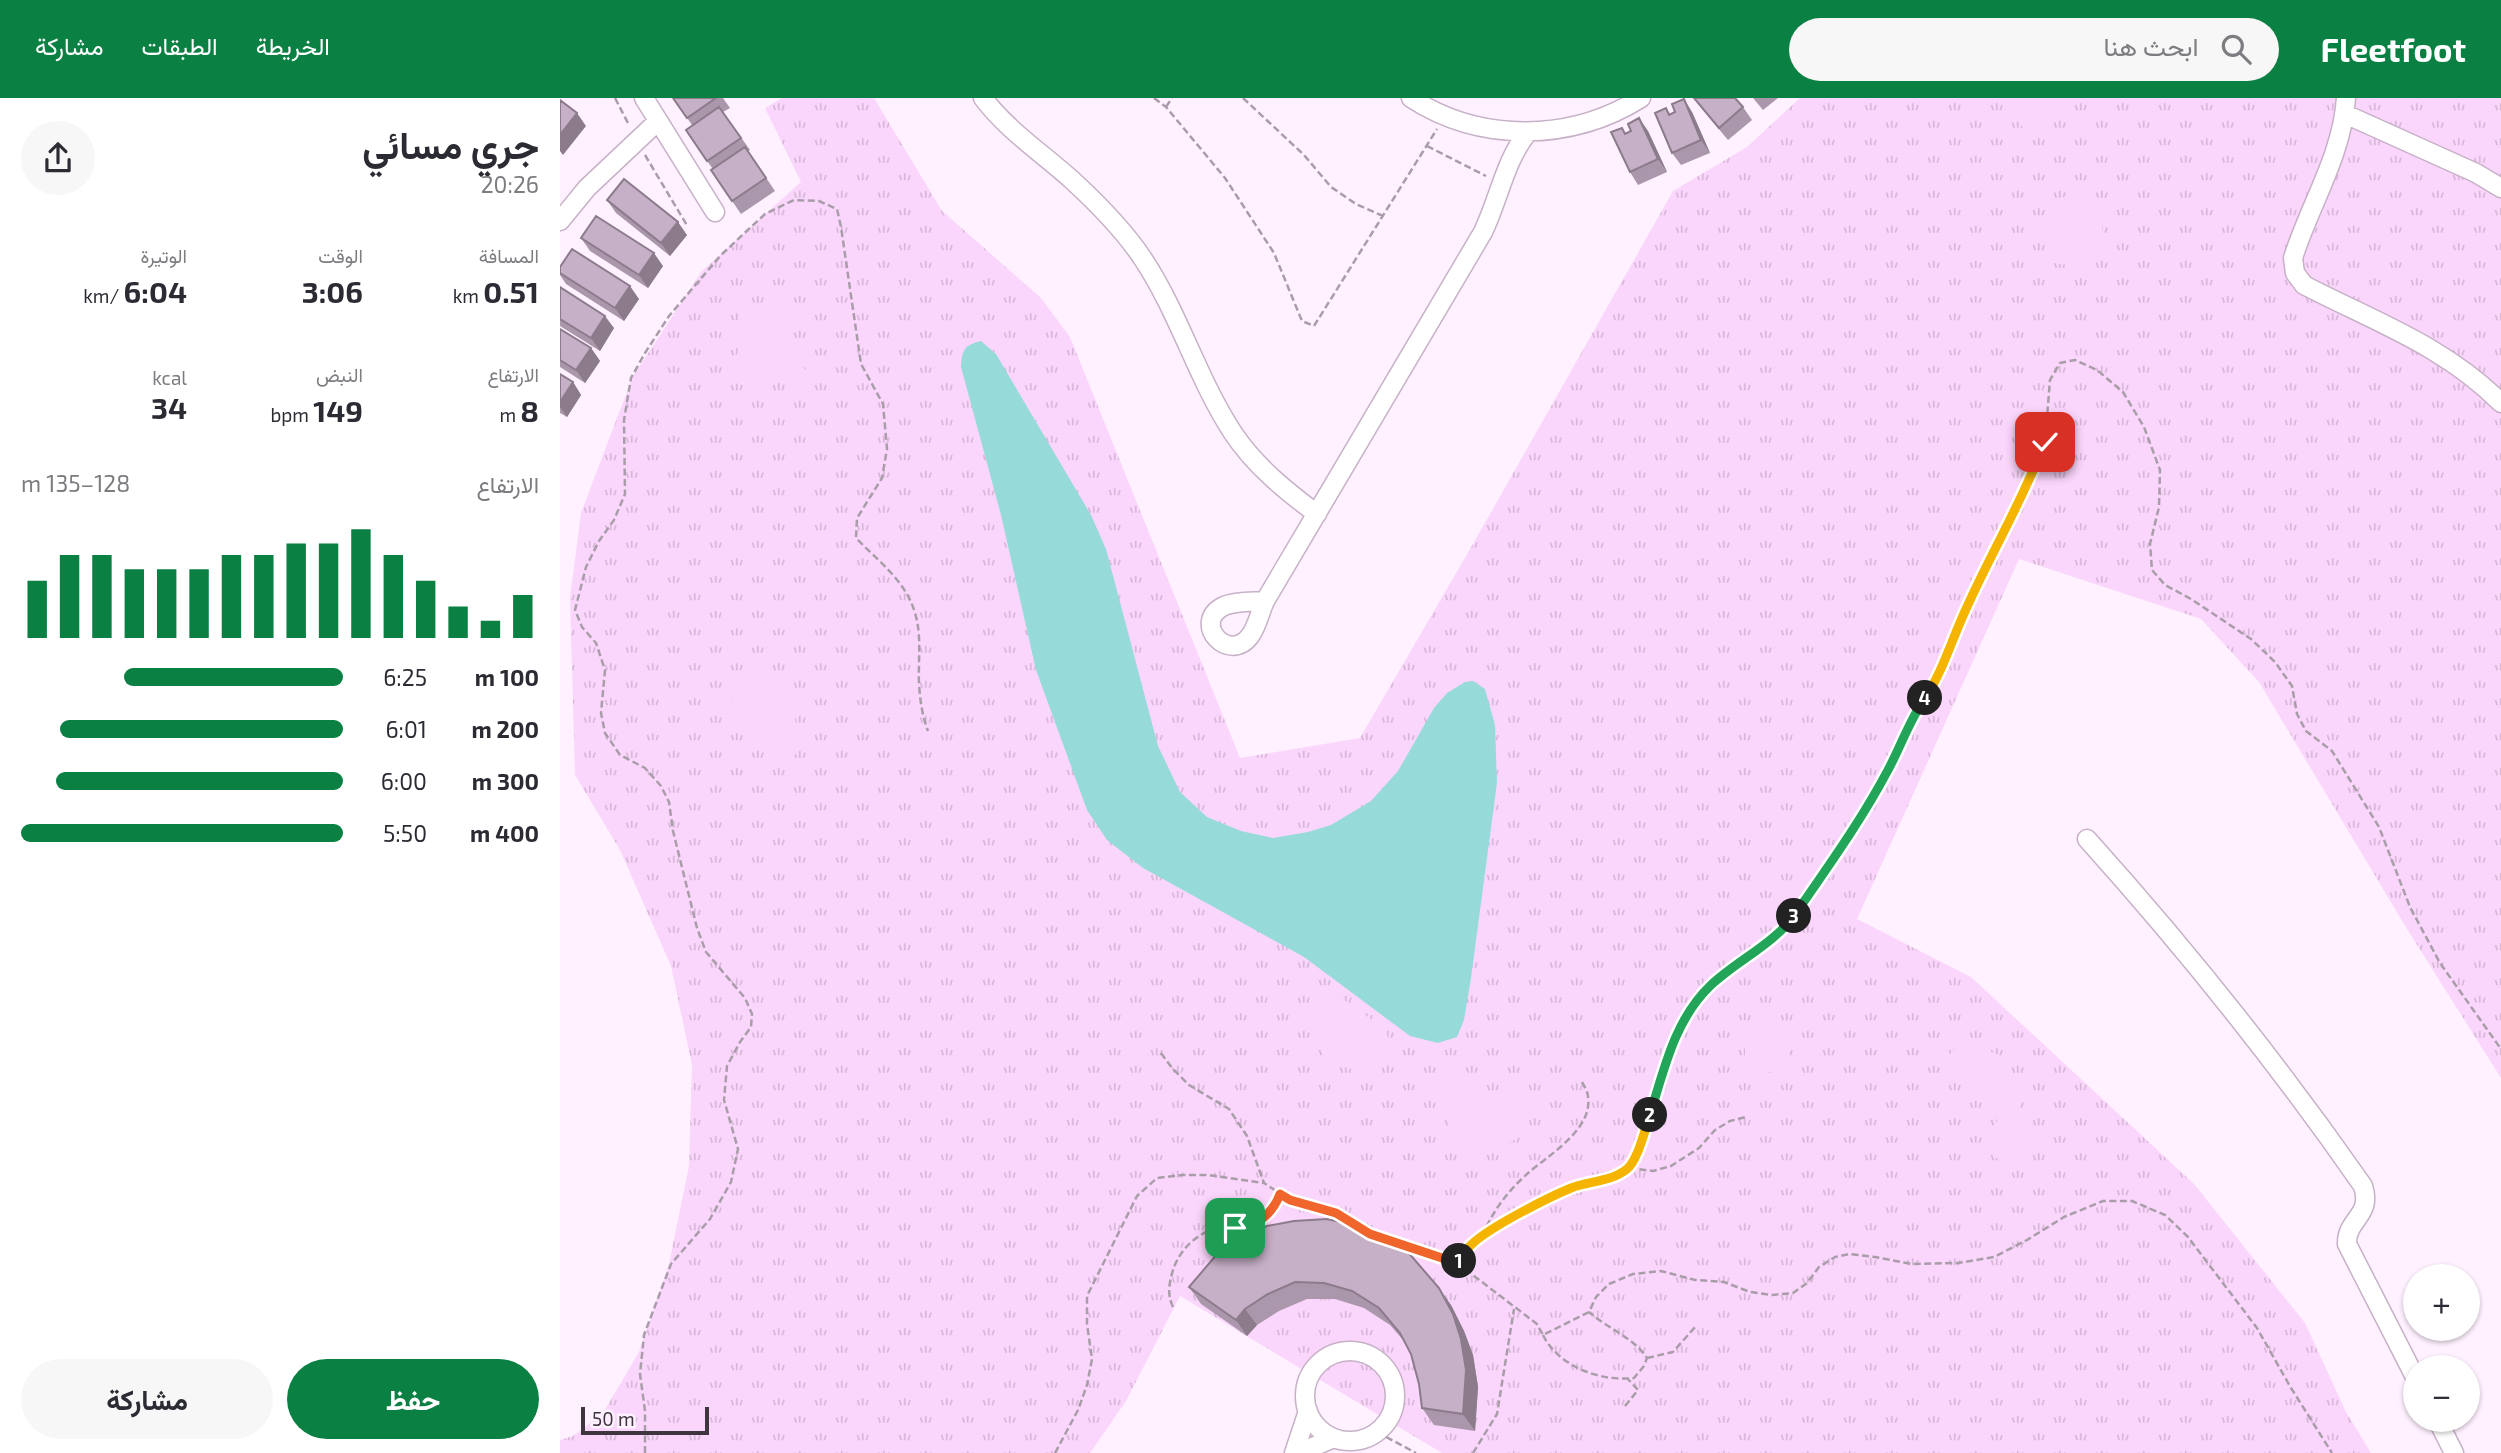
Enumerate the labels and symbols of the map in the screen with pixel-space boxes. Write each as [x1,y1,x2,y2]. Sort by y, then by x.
pin [2015,412,2075,472]
pin: 4 [1908,680,1942,716]
pin: 3 [1776,898,1812,934]
pin: 2 [1632,1098,1668,1132]
pin [1205,1198,1265,1258]
pin: 1 [1441,1244,1476,1278]
scale bar [581,1404,709,1436]

